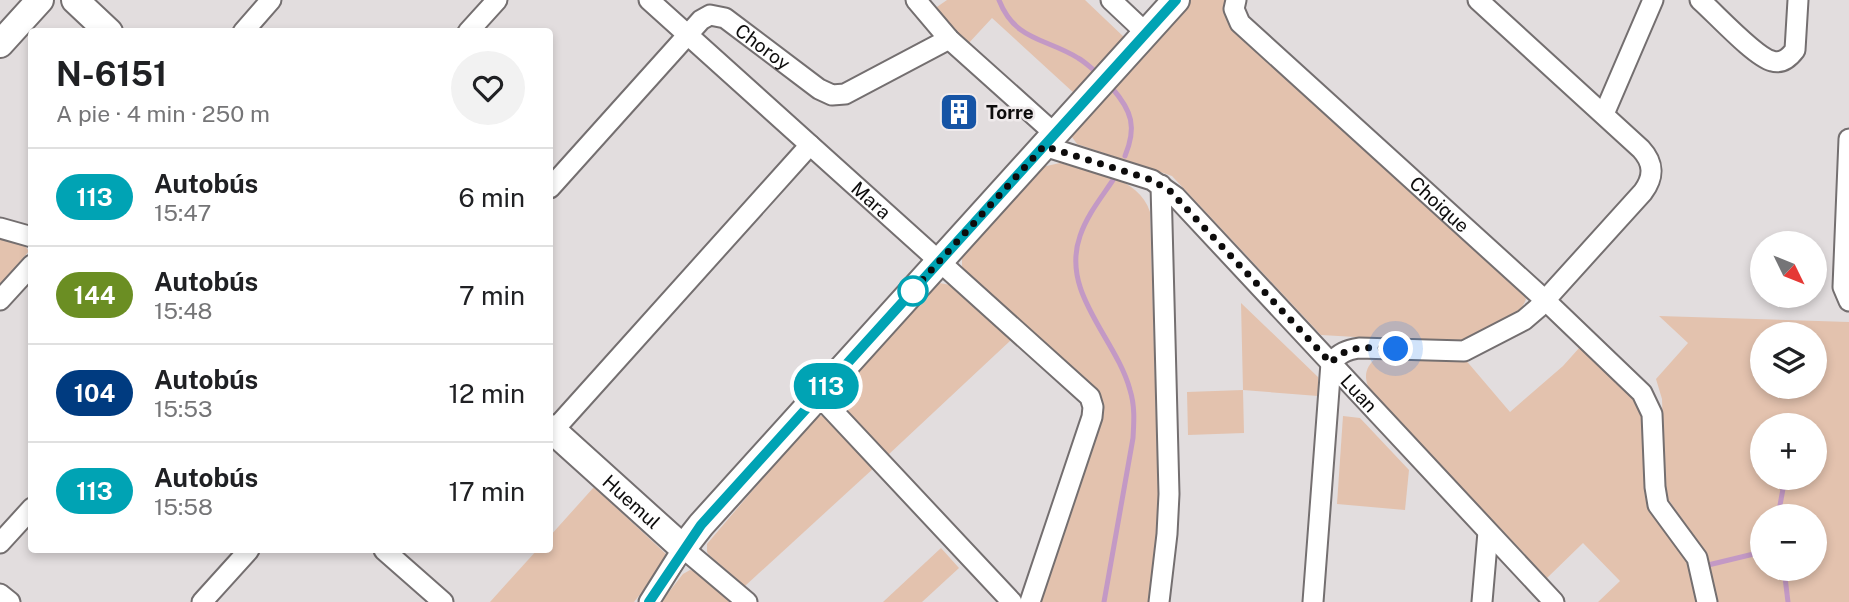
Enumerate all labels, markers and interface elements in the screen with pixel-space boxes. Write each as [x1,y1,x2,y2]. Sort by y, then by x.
street label: Choroy [731,19,795,74]
button: heart [451,51,525,125]
text: N-6151 [56,55,167,93]
building icon: Torre [938,91,980,133]
text: A pie · 4 min · 250 m [56,100,270,127]
place label: Torre [986,101,1034,123]
text: Autobús [154,168,258,199]
street label: Choique [1405,172,1474,237]
street label: Mara [847,177,895,223]
text: 6 min [458,182,525,213]
text: 113 [76,183,113,211]
text: 15:47 [154,199,211,226]
north arrow [1750,231,1827,308]
map controls [1750,231,1827,581]
text: Autobús [154,266,258,297]
unlabelled marker [898,276,928,306]
text: 7 min [459,280,525,311]
text: 144 [74,281,115,309]
text: 15:48 [154,297,212,324]
button: layers [1750,322,1827,399]
your location [1378,331,1413,366]
line badge: 113 [786,363,866,409]
text: Autobús [154,364,258,395]
street label: Luan [1336,370,1382,417]
text: 113 [808,372,844,400]
text: 12 min [449,378,525,409]
text: 104 [74,379,115,407]
text: 15:53 [154,395,213,422]
button: + [1750,413,1827,490]
text: Autobús [154,462,258,493]
street label: Huemul [598,470,665,533]
text: 17 min [448,476,525,507]
text: 113 [76,477,113,505]
text: 15:58 [154,493,213,520]
button: − [1750,504,1827,581]

